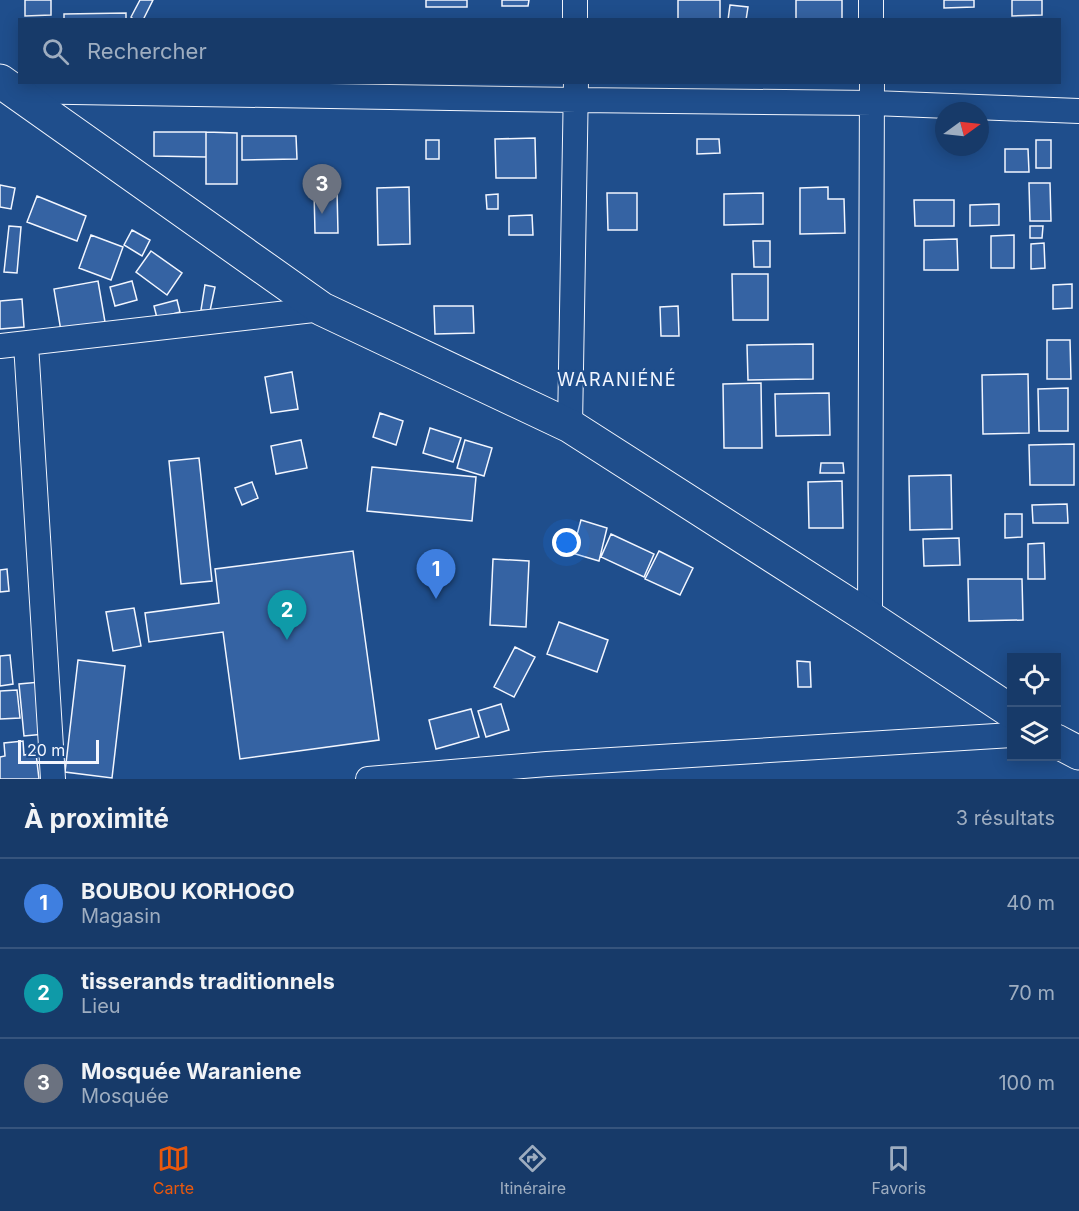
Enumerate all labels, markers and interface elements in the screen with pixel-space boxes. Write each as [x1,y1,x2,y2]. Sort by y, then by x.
search box [18,18,1061,84]
icon: search [39,35,72,68]
text: Rechercher [87,38,207,64]
north arrow [935,102,989,156]
pin: 3 [302,164,342,214]
district label: WARANIÉNÉ [557,368,677,390]
your location [552,528,581,557]
pin: 1 [416,550,456,599]
pin: 2 [268,590,306,640]
map controls [1007,653,1061,761]
button: locate [1007,653,1061,707]
button: layers [1007,707,1061,761]
scale bar [18,737,99,764]
text: 20 m [27,740,65,760]
text: À proximité [24,803,169,834]
text: 3 résultats [956,806,1055,830]
text: BOUBOU KORHOGO [81,878,295,904]
text: 1 [39,891,48,915]
text: 40 m [1006,891,1055,915]
text: Magasin [81,904,161,928]
text: tisserands traditionnels [81,968,335,994]
text: 2 [37,981,50,1005]
text: 70 m [1008,981,1055,1005]
text: Lieu [81,994,121,1018]
text: Mosquée Waraniene [81,1058,302,1084]
text: 3 [37,1071,50,1095]
text: 100 m [998,1071,1055,1095]
text: Mosquée [81,1084,169,1108]
tab: Carte [153,1142,194,1198]
tab: Itinéraire [500,1142,566,1198]
tab: Favoris [872,1142,926,1198]

